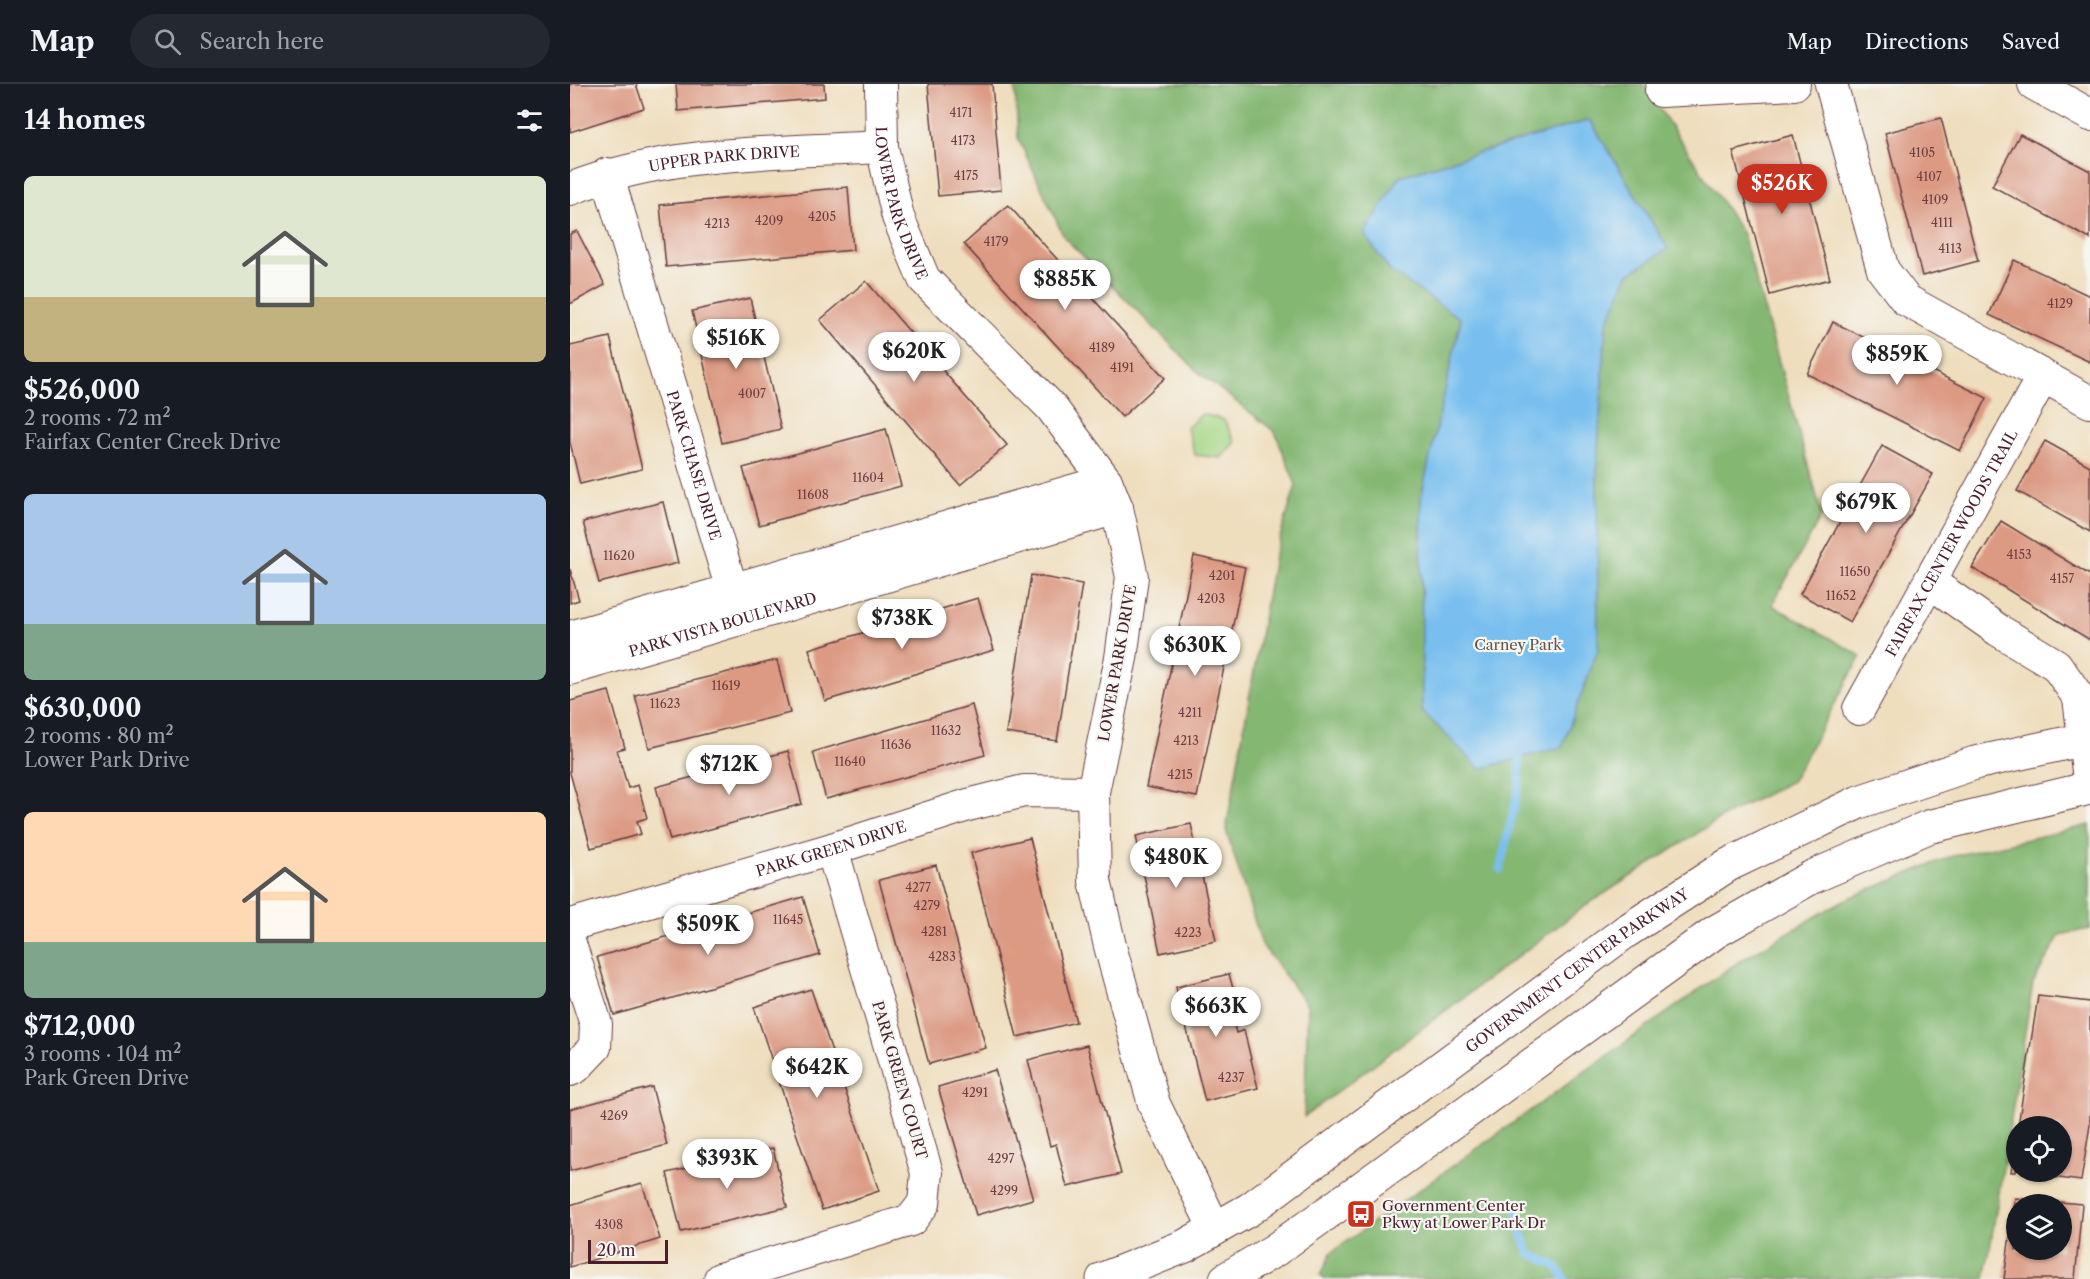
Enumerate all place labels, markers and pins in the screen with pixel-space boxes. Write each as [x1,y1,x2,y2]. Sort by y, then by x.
pin: $526K [1740,164,1824,215]
pin: $885K [1023,260,1107,311]
pin: $516K [694,319,778,370]
pin: $620K [872,332,956,383]
pin: $859K [1855,335,1939,386]
pin: $679K [1824,483,1908,534]
pin: $738K [860,599,944,650]
pin: $630K [1153,626,1237,677]
pin: $712K [687,745,771,796]
pin: $480K [1134,838,1218,889]
pin: $509K [666,905,750,956]
pin: $663K [1174,987,1258,1038]
pin: $642K [775,1048,859,1099]
pin: $393K [685,1139,769,1190]
place label: Government Center Pkwy at Lower Park Dr [1382,1196,1546,1232]
bus stop icon: Government Center Pkwy at Lower Park Dr [1345,1198,1377,1230]

